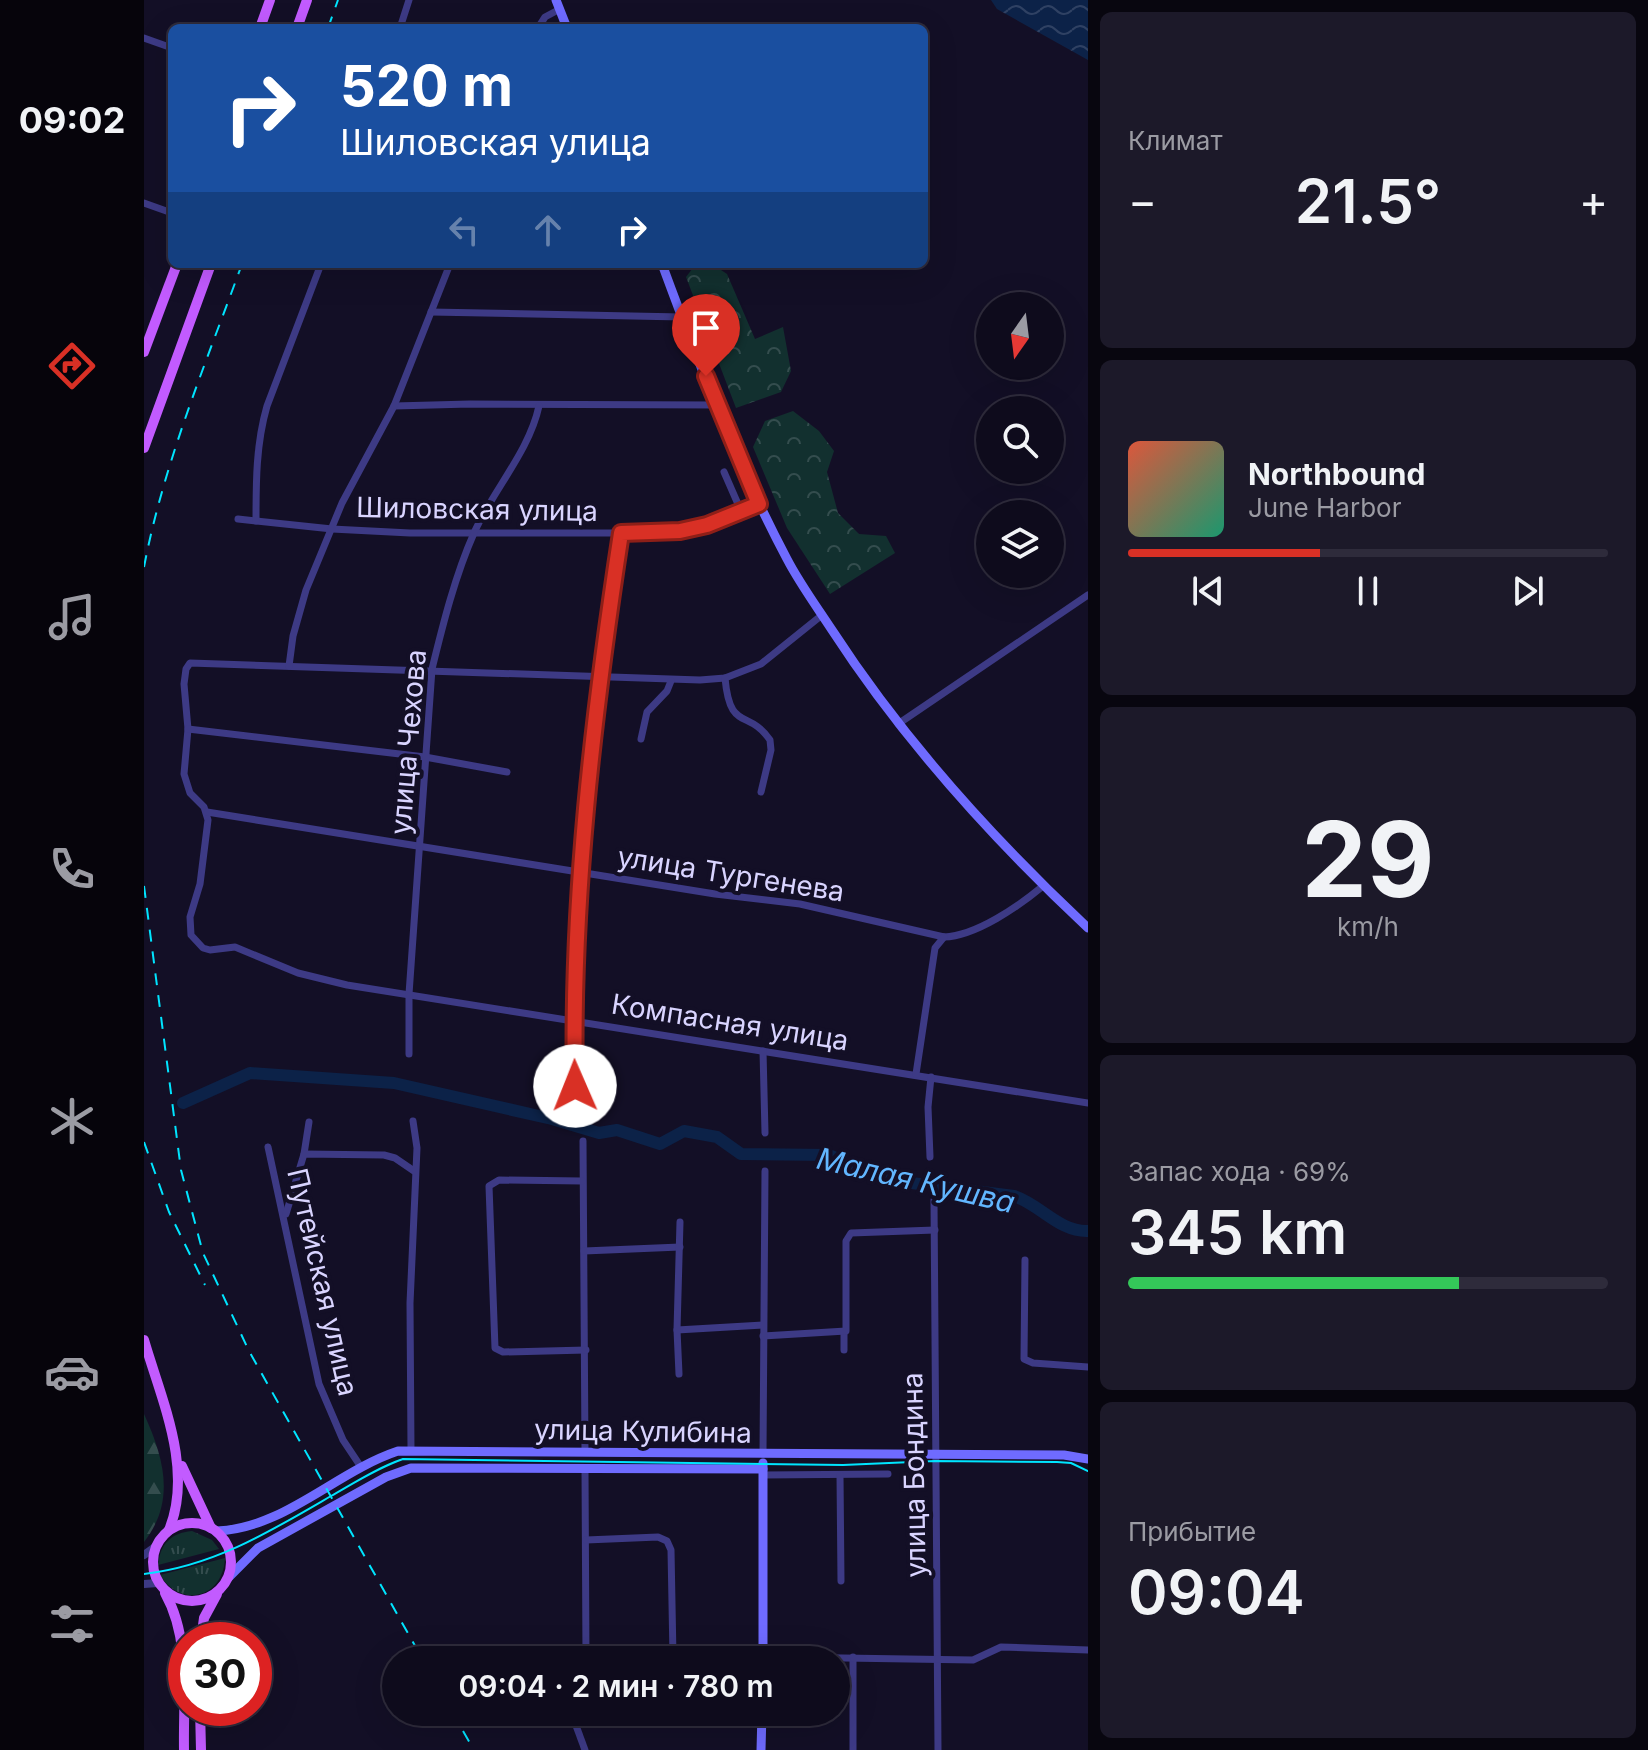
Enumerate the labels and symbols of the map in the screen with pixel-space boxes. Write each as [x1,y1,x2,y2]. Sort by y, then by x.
north arrow [976,292,1064,380]
pin [672,294,740,376]
street label: Шиловская улица [356,490,598,528]
street label: улица Чехова [383,648,433,836]
street label: улица Тургенева [615,839,847,909]
street label: Компасная улица [609,986,851,1058]
position arrow [533,1044,617,1128]
water label: Малая Кушва [814,1140,1018,1220]
street label: Путейская улица [280,1165,366,1399]
street label: улица Бондина [895,1372,933,1578]
street label: улица Кулибина [534,1412,752,1450]
speed limit sign: 30 [168,1622,272,1726]

